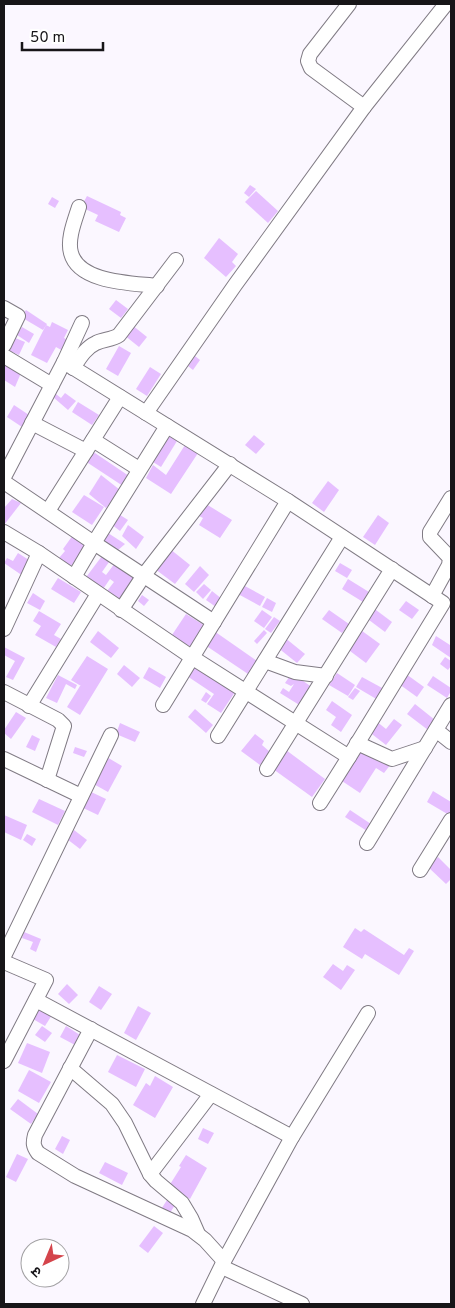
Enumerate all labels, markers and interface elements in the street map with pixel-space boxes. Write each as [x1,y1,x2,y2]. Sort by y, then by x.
scale bar [22,20,104,52]
text: 50 m [30,29,65,48]
north arrow [20,1238,70,1288]
text: उ [28,1262,46,1280]

